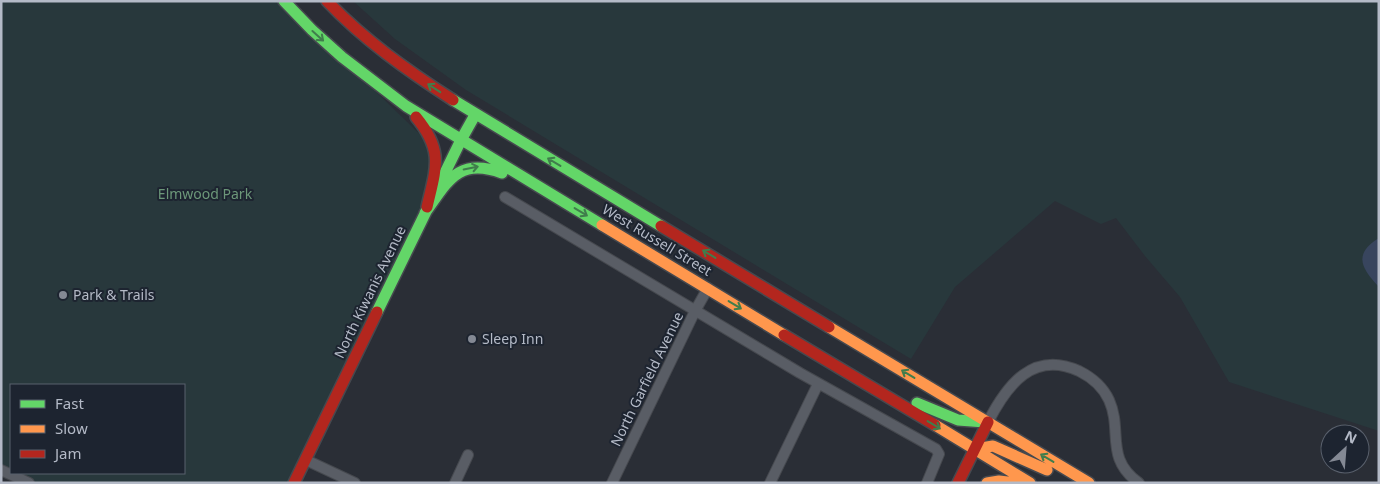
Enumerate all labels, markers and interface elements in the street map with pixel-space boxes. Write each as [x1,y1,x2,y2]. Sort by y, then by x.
one-way arrow [312,30,325,42]
one-way arrow [427,83,441,93]
one-way arrow [548,156,562,166]
one-way arrow [463,163,479,172]
park label: Elmwood Park [158,184,253,203]
street label: West Russell Street [599,199,716,280]
one-way arrow [573,208,587,218]
street label: North Kiwanis Avenue [329,222,410,361]
one-way arrow [702,249,716,259]
place label: Park & Trails [73,285,155,304]
marker: Park & Trails [57,289,69,301]
one-way arrow [728,300,742,310]
street label: North Garfield Avenue [606,308,687,449]
place label: Sleep Inn [482,329,543,348]
marker: Sleep Inn [466,333,478,345]
one-way arrow [901,368,916,378]
legend [10,384,185,474]
text: Fast [55,393,84,413]
text: Slow [55,418,88,438]
one-way arrow [927,420,941,430]
north arrow [1320,424,1370,474]
text: N [1342,426,1360,448]
text: Jam [53,443,82,463]
one-way arrow [1041,452,1055,462]

